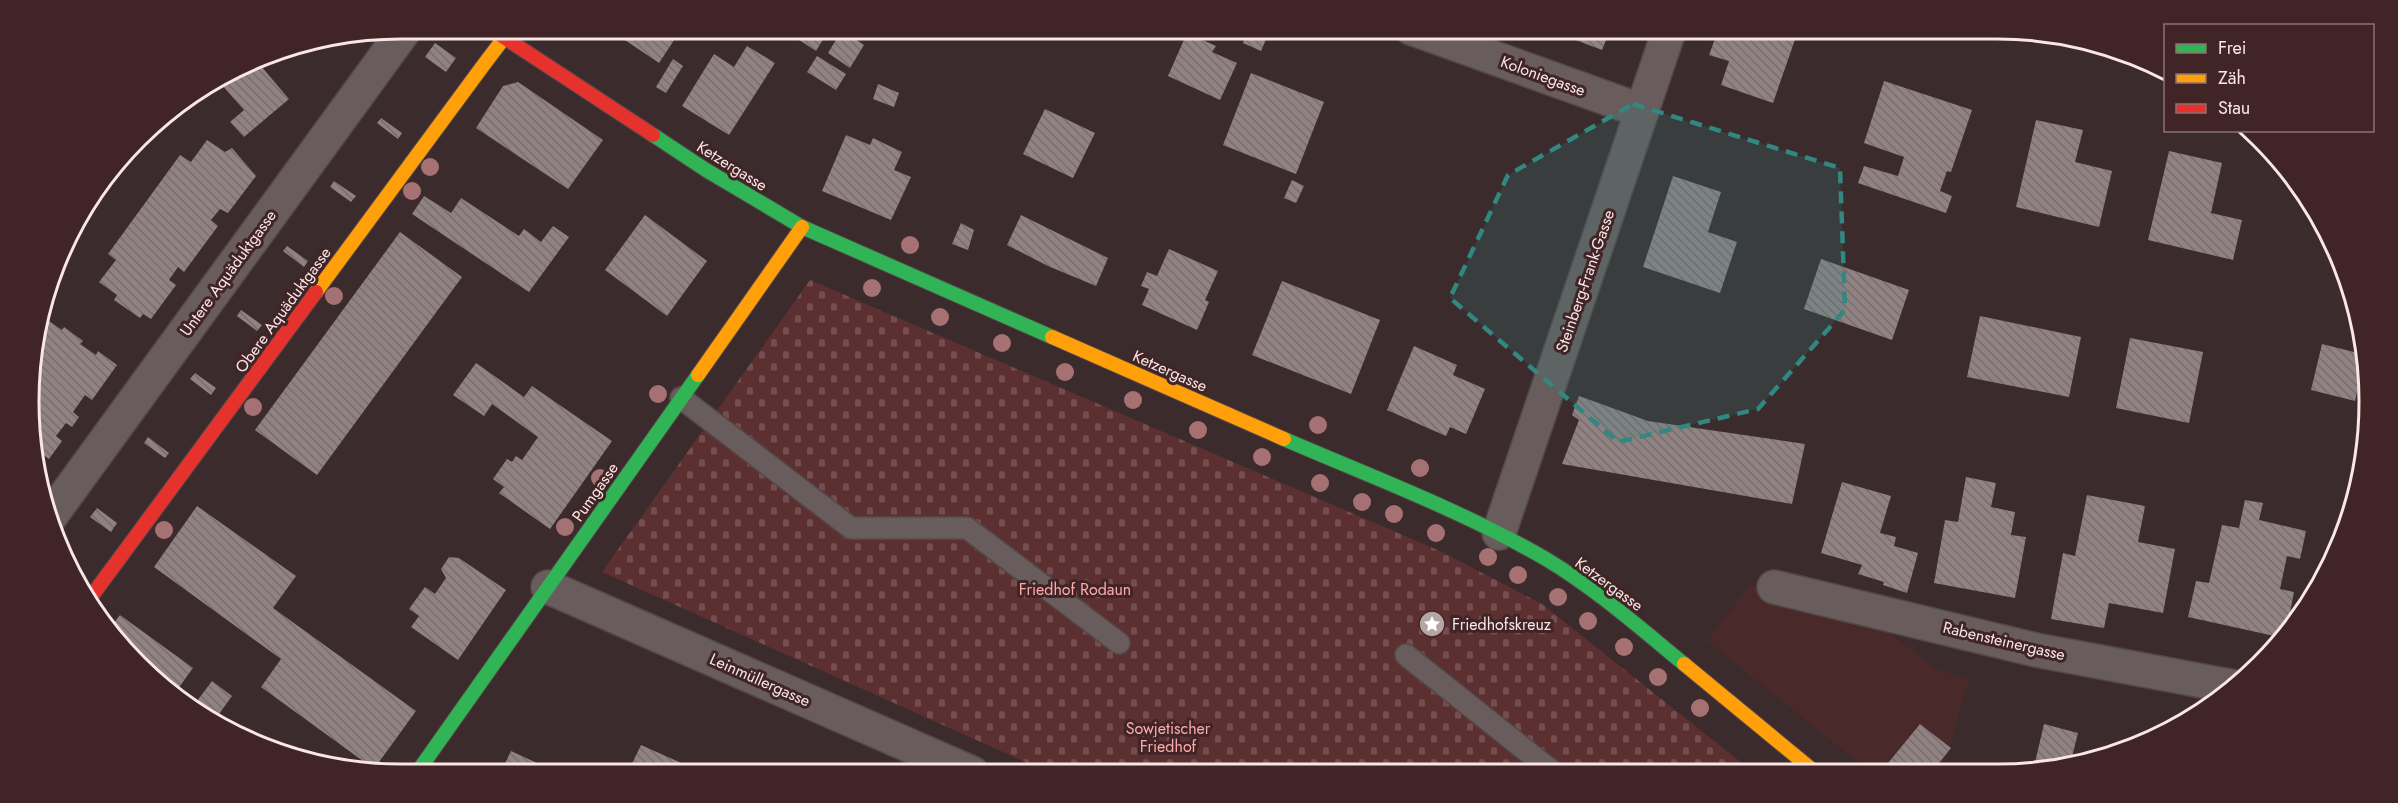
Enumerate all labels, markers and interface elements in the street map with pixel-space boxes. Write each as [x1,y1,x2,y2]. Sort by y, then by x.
legend [2164,24,2374,132]
text: Frei [2218,35,2247,61]
street label: Koloniegasse [1498,50,1588,102]
text: Zäh [2218,65,2246,91]
text: Stau [2218,95,2250,121]
street label: Ketzergasse [692,135,772,197]
street label: Untere Aquäduktgasse [174,205,282,341]
street label: Steinberg-Frank-Gasse [1550,207,1620,355]
street label: Obere Aquäduktgasse [229,242,337,378]
street label: Ketzergasse [1129,344,1211,398]
street label: Pumgasse [566,458,624,526]
street label: Ketzergasse [1570,551,1648,617]
park label: Friedhof Rodaun [1019,578,1131,601]
place icon: Friedhofskreuz [1417,609,1447,639]
place label: Friedhofskreuz [1452,613,1552,636]
street label: Rabensteinergasse [1941,616,2067,666]
street label: Leinmüllergasse [706,648,814,712]
park label: Sowjetischer Friedhof [1126,717,1211,758]

